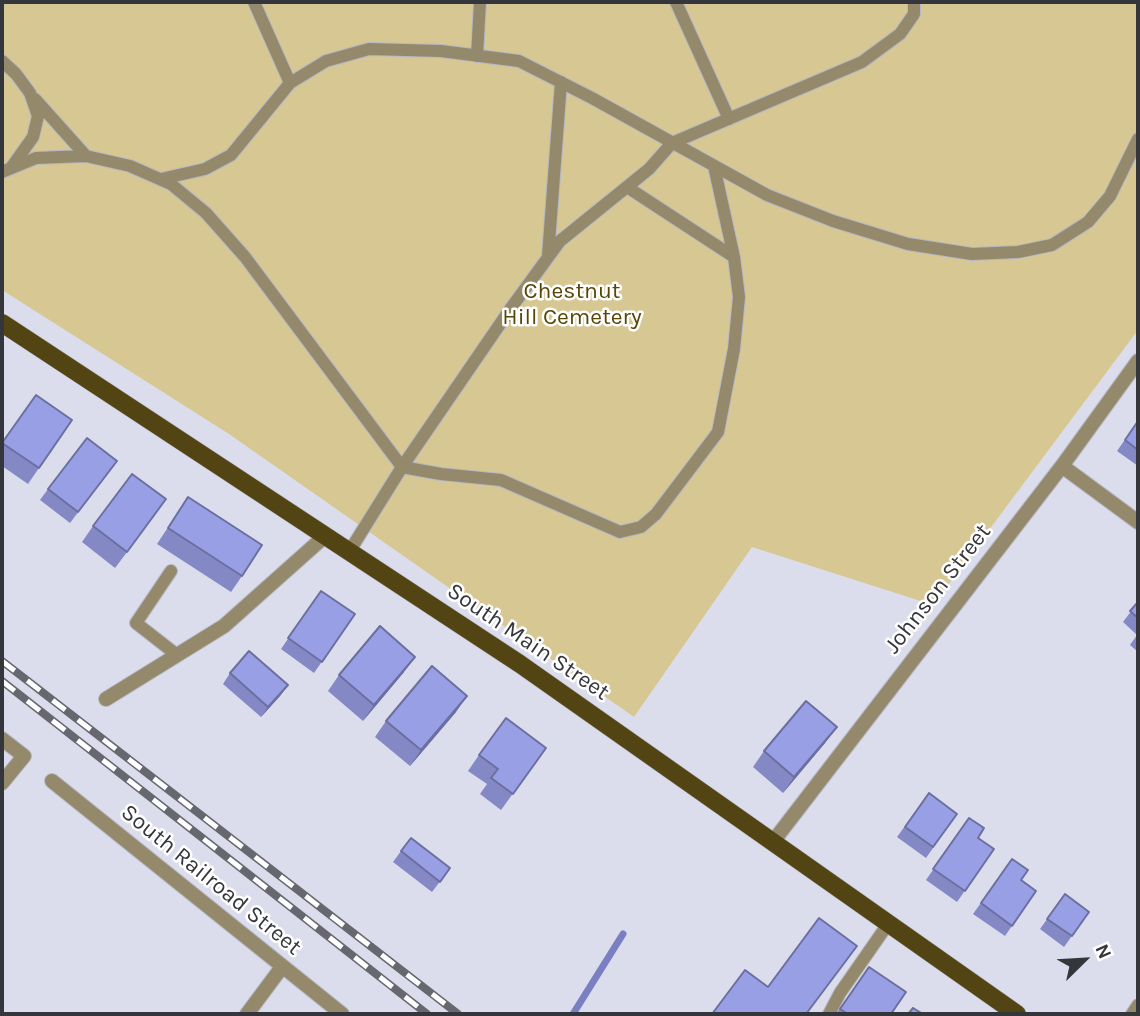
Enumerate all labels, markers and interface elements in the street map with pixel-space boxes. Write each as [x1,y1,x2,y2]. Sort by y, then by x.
park label: Chestnut Hill Cemetery [502,277,642,331]
street label: Johnson Street [879,519,997,659]
street label: South Main Street [442,577,614,707]
street label: South Railroad Street [115,799,307,961]
north arrow [1049,925,1119,995]
text: N [1090,941,1116,962]

